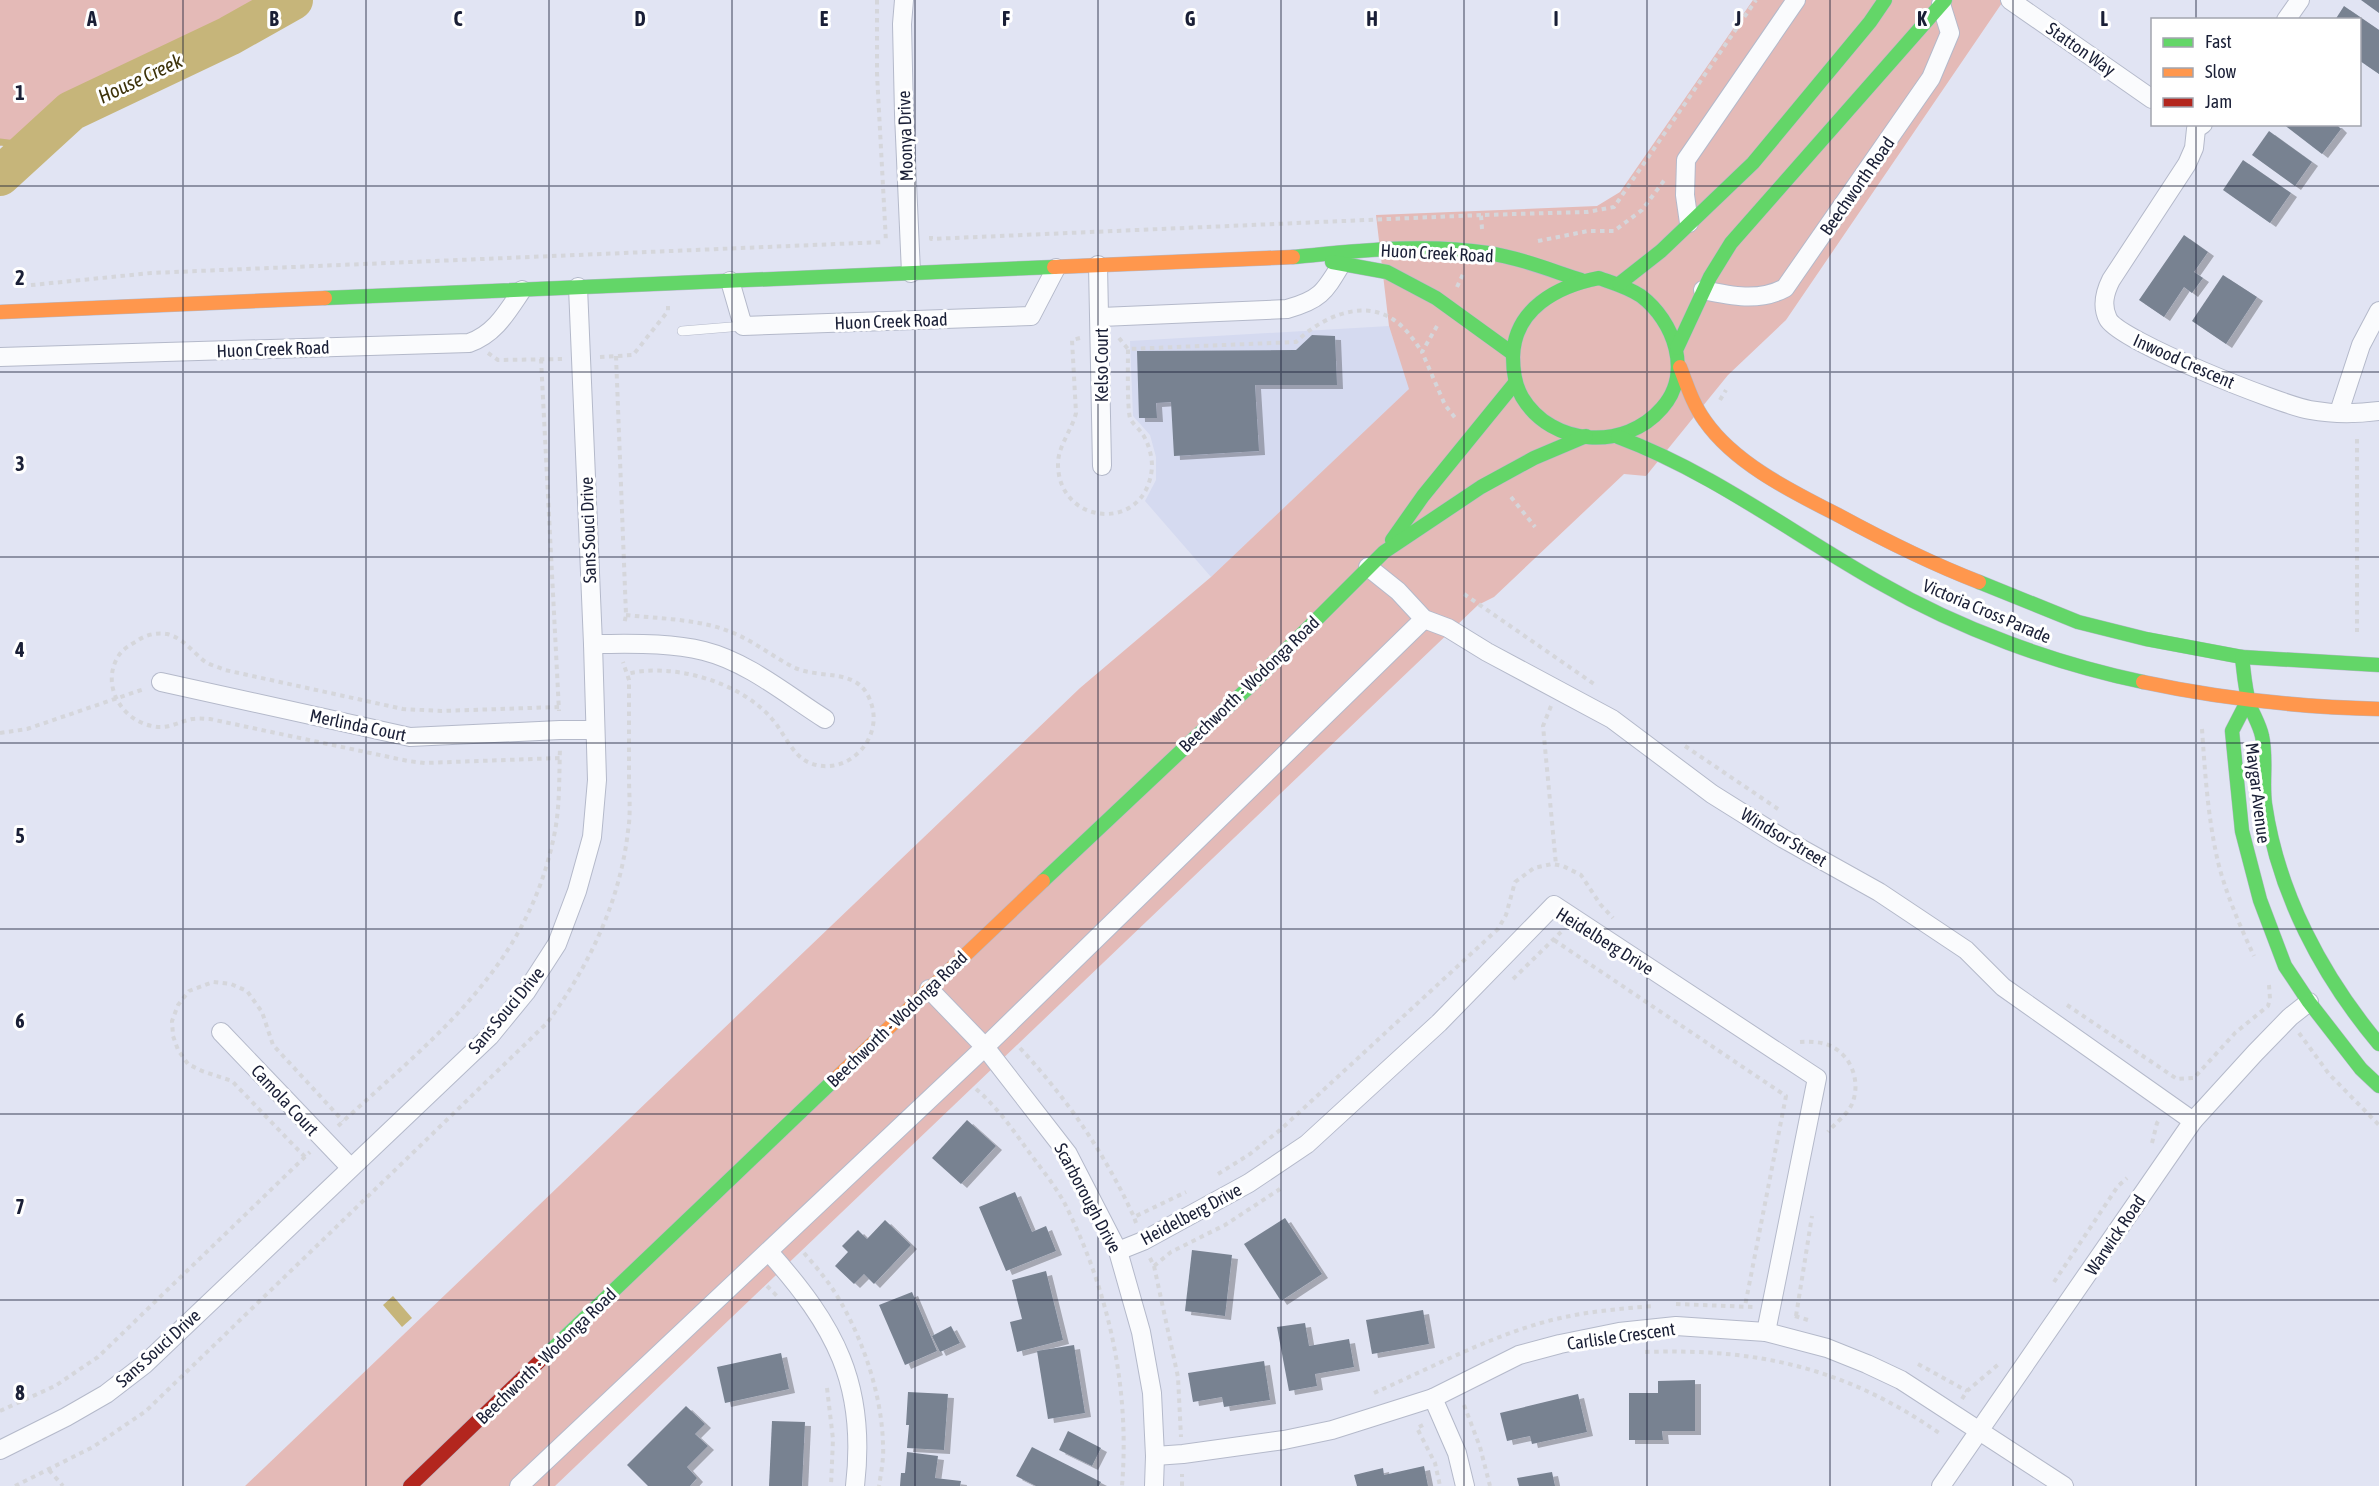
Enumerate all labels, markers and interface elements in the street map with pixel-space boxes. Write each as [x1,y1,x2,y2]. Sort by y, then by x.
text: A [86,7,97,30]
text: B [269,7,279,30]
text: C [454,7,463,30]
text: D [634,7,646,30]
text: E [820,7,829,30]
text: F [1002,7,1010,30]
text: G [1185,7,1196,30]
text: H [1366,7,1378,30]
text: I [1553,7,1559,30]
text: J [1734,7,1741,30]
text: K [1917,7,1927,30]
text: L [2100,7,2108,30]
street label: Statton Way [2043,18,2119,80]
legend [2151,18,2361,126]
text: Fast [2205,31,2232,52]
water label: House Creek [94,48,186,108]
text: Slow [2205,61,2236,82]
text: 1 [15,81,25,104]
street label: Moonya Drive [893,90,917,182]
text: Jam [2205,91,2232,112]
street label: Beechworth Road [1815,133,1899,239]
street label: Huon Creek Road [1380,240,1494,266]
text: 2 [15,266,25,289]
street label: Huon Creek Road [834,309,948,333]
street label: Kelso Court [1091,328,1112,402]
street label: Inwood Crescent [2130,329,2238,393]
street label: Huon Creek Road [216,337,330,361]
text: 3 [15,452,25,475]
street label: Sans Souci Drive [576,476,600,584]
street label: Victoria Cross Parade [1920,575,2054,647]
street label: Beechworth - Wodonga Road [1174,612,1324,756]
text: 4 [14,638,25,661]
street label: Merlinda Court [308,705,408,745]
street label: Maygar Avenue [2241,741,2275,845]
street label: Windsor Street [1737,803,1831,871]
text: 5 [15,824,25,847]
street label: Heidelberg Drive [1552,903,1658,979]
street label: Beechworth - Wodonga Road [822,947,972,1091]
street label: Sans Souci Drive [464,962,548,1058]
text: 6 [15,1009,25,1032]
street label: Camola Court [247,1060,323,1140]
street label: Scarborough Drive [1050,1140,1126,1256]
street label: Heidelberg Drive [1137,1179,1245,1249]
street label: Warwick Road [2080,1191,2150,1279]
text: 7 [15,1195,25,1218]
street label: Beechworth - Wodonga Road [471,1284,621,1428]
street label: Sans Souci Drive [111,1305,205,1391]
street label: Carlisle Crescent [1566,1318,1676,1354]
text: 8 [15,1381,25,1404]

